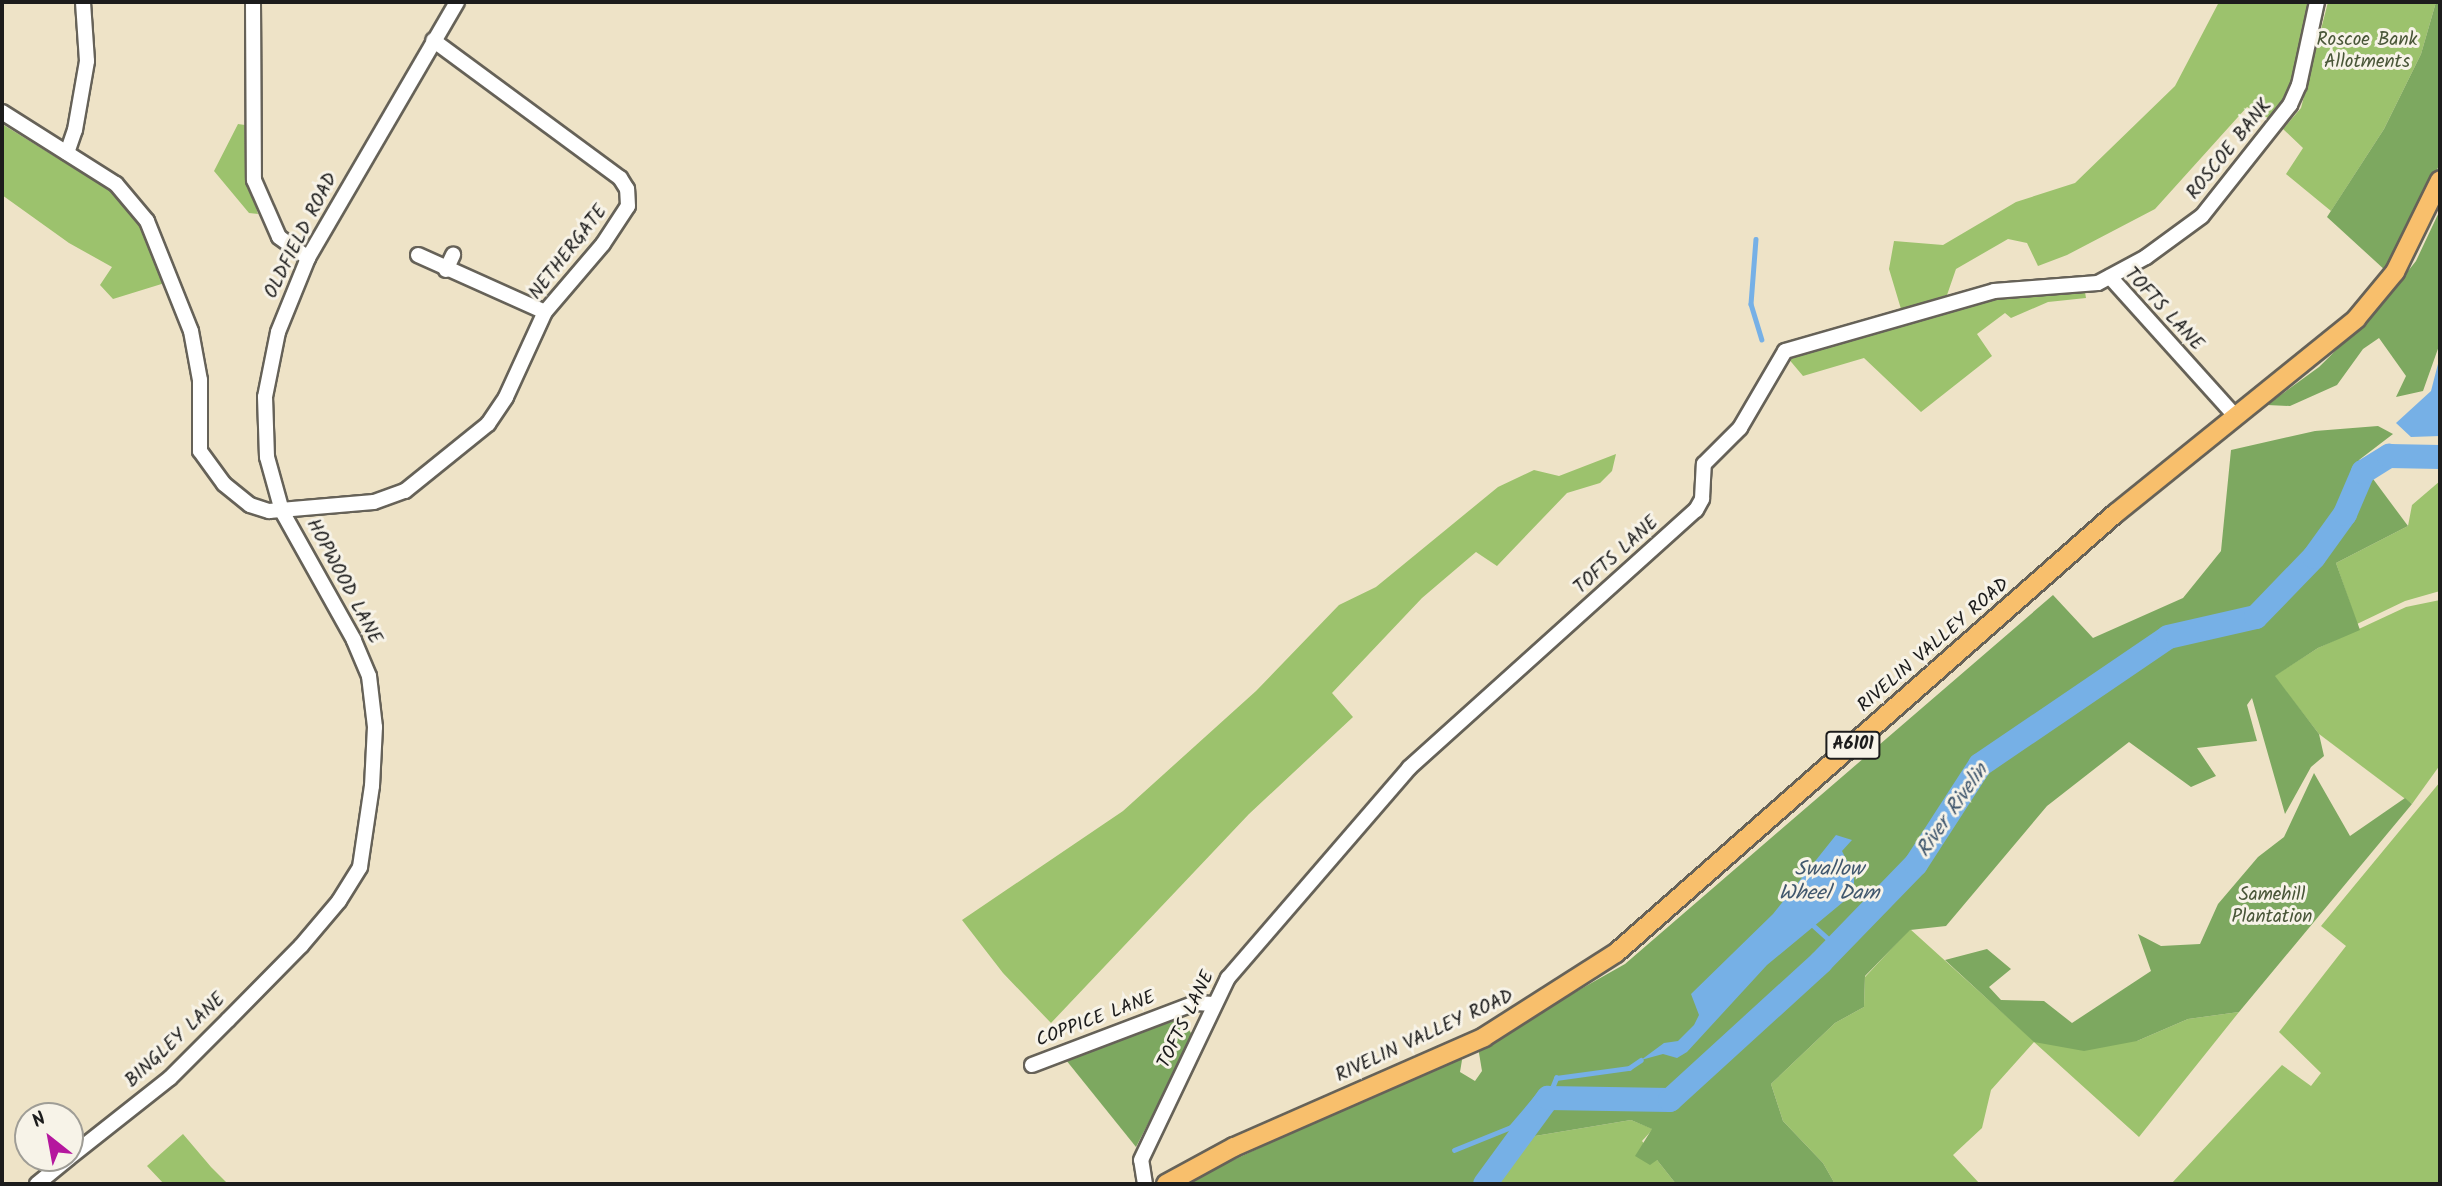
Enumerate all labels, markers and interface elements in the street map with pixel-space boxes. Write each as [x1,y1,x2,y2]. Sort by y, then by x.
park label: Roscoe Bank Allotments [2316,30,2418,74]
street label: ROSCOE BANK [2183,95,2277,205]
street label: OLDFIELD ROAD [261,169,343,303]
street label: NETHERGATE [525,201,613,305]
street label: TOFTS LANE [2119,264,2207,356]
street label: TOFTS LANE [1570,512,1664,600]
street label: HOPWOOD LANE [300,515,386,649]
street label: RIVELIN VALLEY ROAD [1853,574,2015,718]
road number: A6101 [1825,730,1881,760]
water label: River Rivelin [1912,760,1994,862]
water label: Swallow Wheel Dam [1779,857,1879,907]
park label: Samehill Plantation [2232,885,2312,929]
street label: TOFTS LANE [1154,968,1220,1072]
street label: RIVELIN VALLEY ROAD [1332,986,1518,1088]
street label: COPPICE LANE [1033,987,1159,1053]
street label: BINGLEY LANE [121,989,231,1093]
north arrow [14,1102,84,1172]
text: N [26,1105,52,1137]

